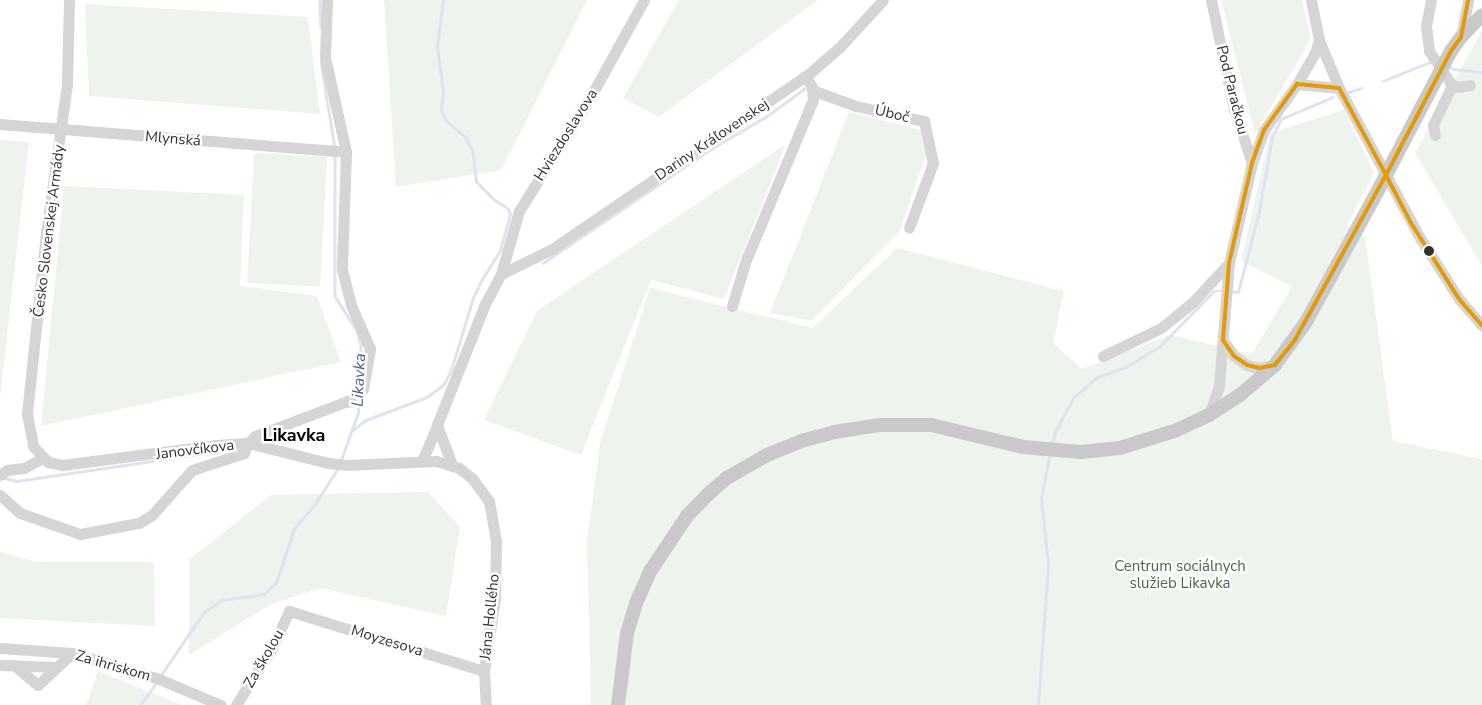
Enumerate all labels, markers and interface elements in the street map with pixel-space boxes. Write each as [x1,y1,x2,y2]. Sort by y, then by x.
street label: Pod Paračkou [1212,43,1252,137]
street label: Hviezdoslavova [530,86,602,184]
street label: Dariny Kráľovenskej [652,95,772,185]
street label: Úboč [873,101,911,127]
street label: Mlynská [144,128,202,150]
street label: Česko Slovenskej Armády [29,144,69,318]
unlabelled marker [1424,246,1434,256]
water label: Likavka [348,353,370,407]
district label: Likavka [263,424,325,446]
street label: Janovčíkova [155,436,235,464]
park label: Centrum sociálnych služieb Likavka [1114,557,1246,592]
street label: Jána Hollého [477,573,503,661]
street label: Moyzesova [349,622,425,660]
street label: Za školou [240,627,288,691]
street label: Za ihriskom [73,647,153,685]

